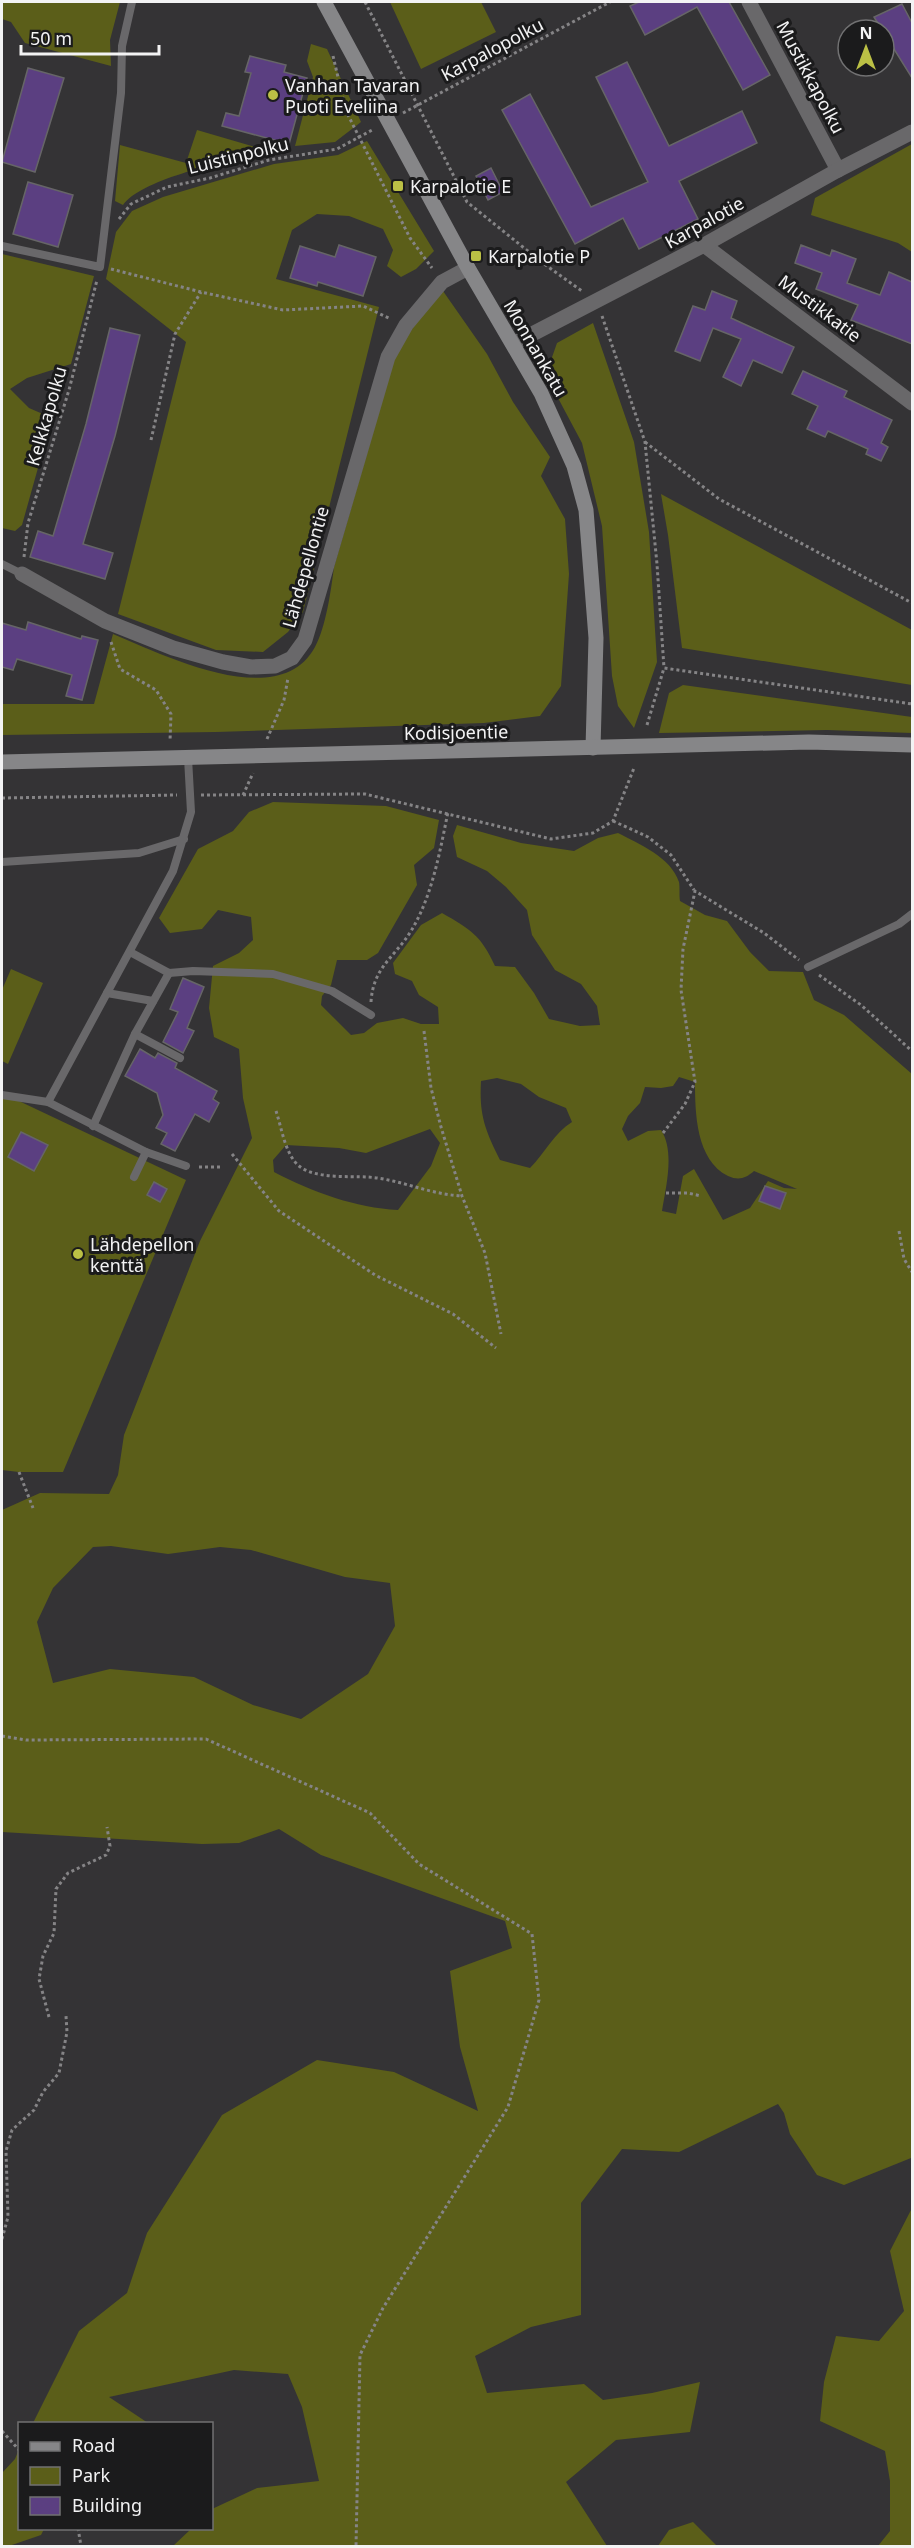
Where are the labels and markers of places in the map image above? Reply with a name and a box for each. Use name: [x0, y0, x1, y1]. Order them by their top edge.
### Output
place label: Vanhan Tavaran Puoti Eveliina: [285, 73, 420, 118]
marker: Vanhan Tavaran Puoti Eveliina: [266, 88, 280, 102]
place label: Karpalotie E: [410, 174, 511, 198]
marker: Karpalotie E: [391, 179, 405, 193]
place label: Karpalotie P: [488, 244, 590, 268]
marker: Karpalotie P: [469, 249, 483, 263]
place label: Lähdepellon kenttä: [90, 1232, 194, 1277]
marker: Lähdepellon kenttä: [71, 1247, 85, 1261]

